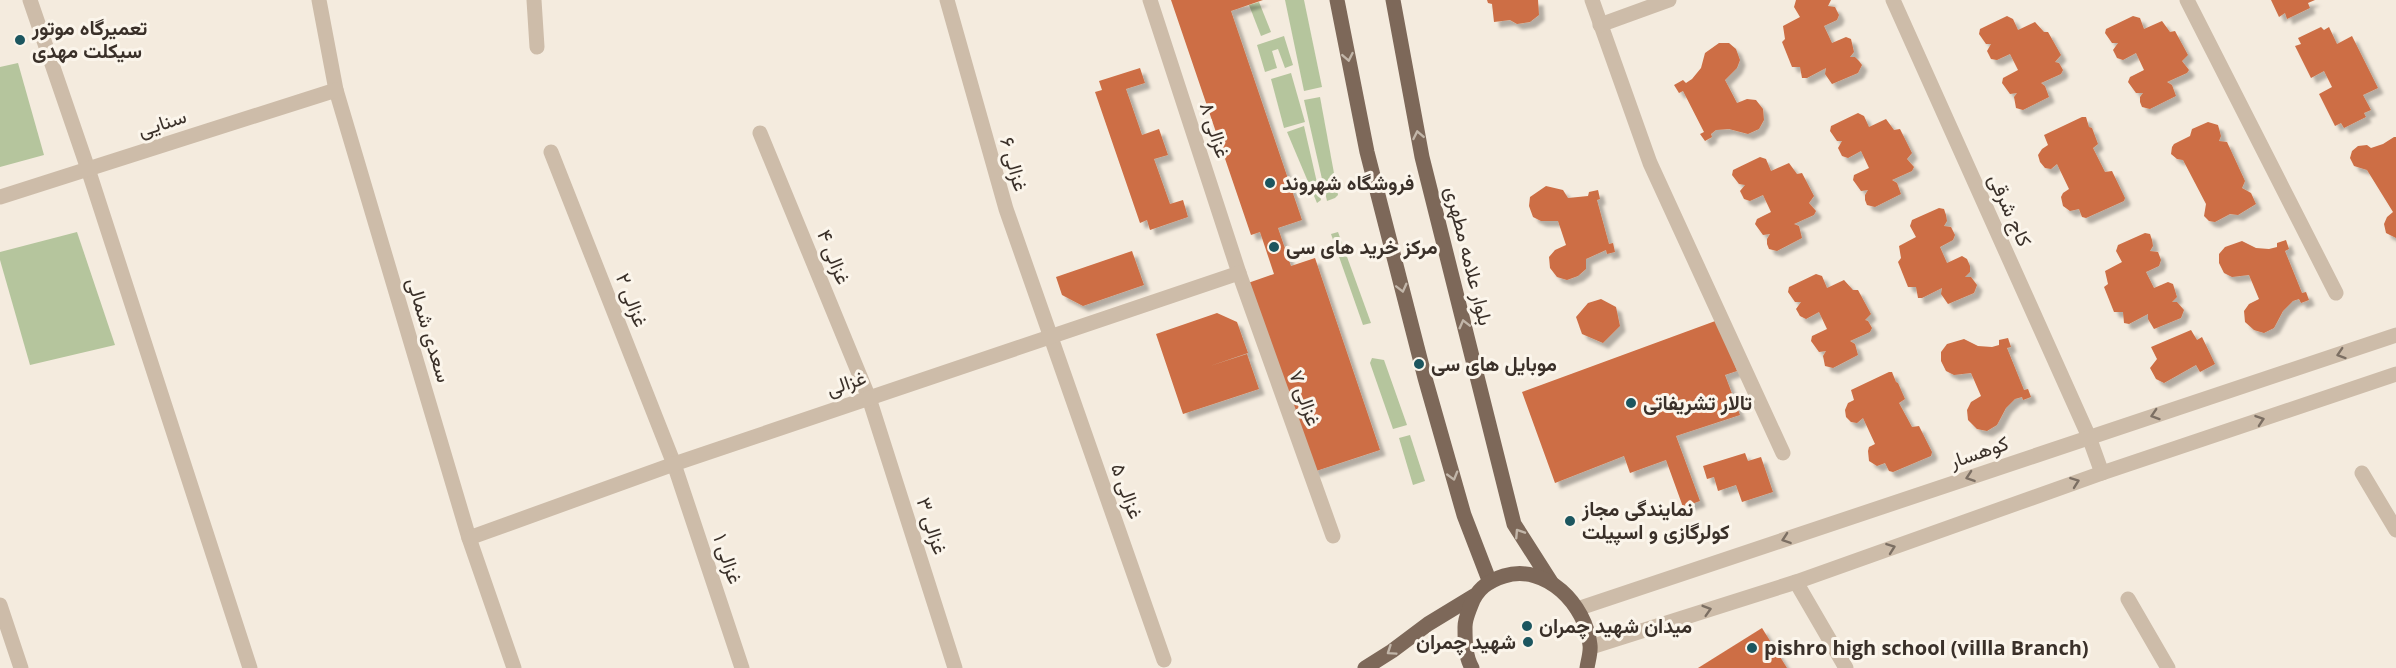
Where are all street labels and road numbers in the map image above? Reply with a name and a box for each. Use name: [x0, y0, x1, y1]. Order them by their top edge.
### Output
street label: غزالی ۸: [1194, 98, 1237, 161]
street label: سنایی: [134, 102, 190, 143]
street label: غزالی ۶: [994, 134, 1035, 194]
street label: کاج شرقی: [1982, 169, 2038, 251]
street label: بلوار علامه مطهری: [1439, 183, 1500, 328]
street label: غزالی ۴: [811, 225, 858, 288]
street label: غزالی ۲: [610, 269, 655, 331]
street label: سعدی شمالی: [401, 274, 458, 386]
street label: غزالی: [822, 363, 869, 402]
street label: غزالی ۷: [1283, 366, 1328, 429]
street label: کوهسار: [1945, 429, 2012, 474]
street label: غزالی ۵: [1105, 459, 1150, 522]
street label: غزالی ۳: [911, 494, 954, 558]
street label: غزالی ۱: [707, 530, 750, 587]

